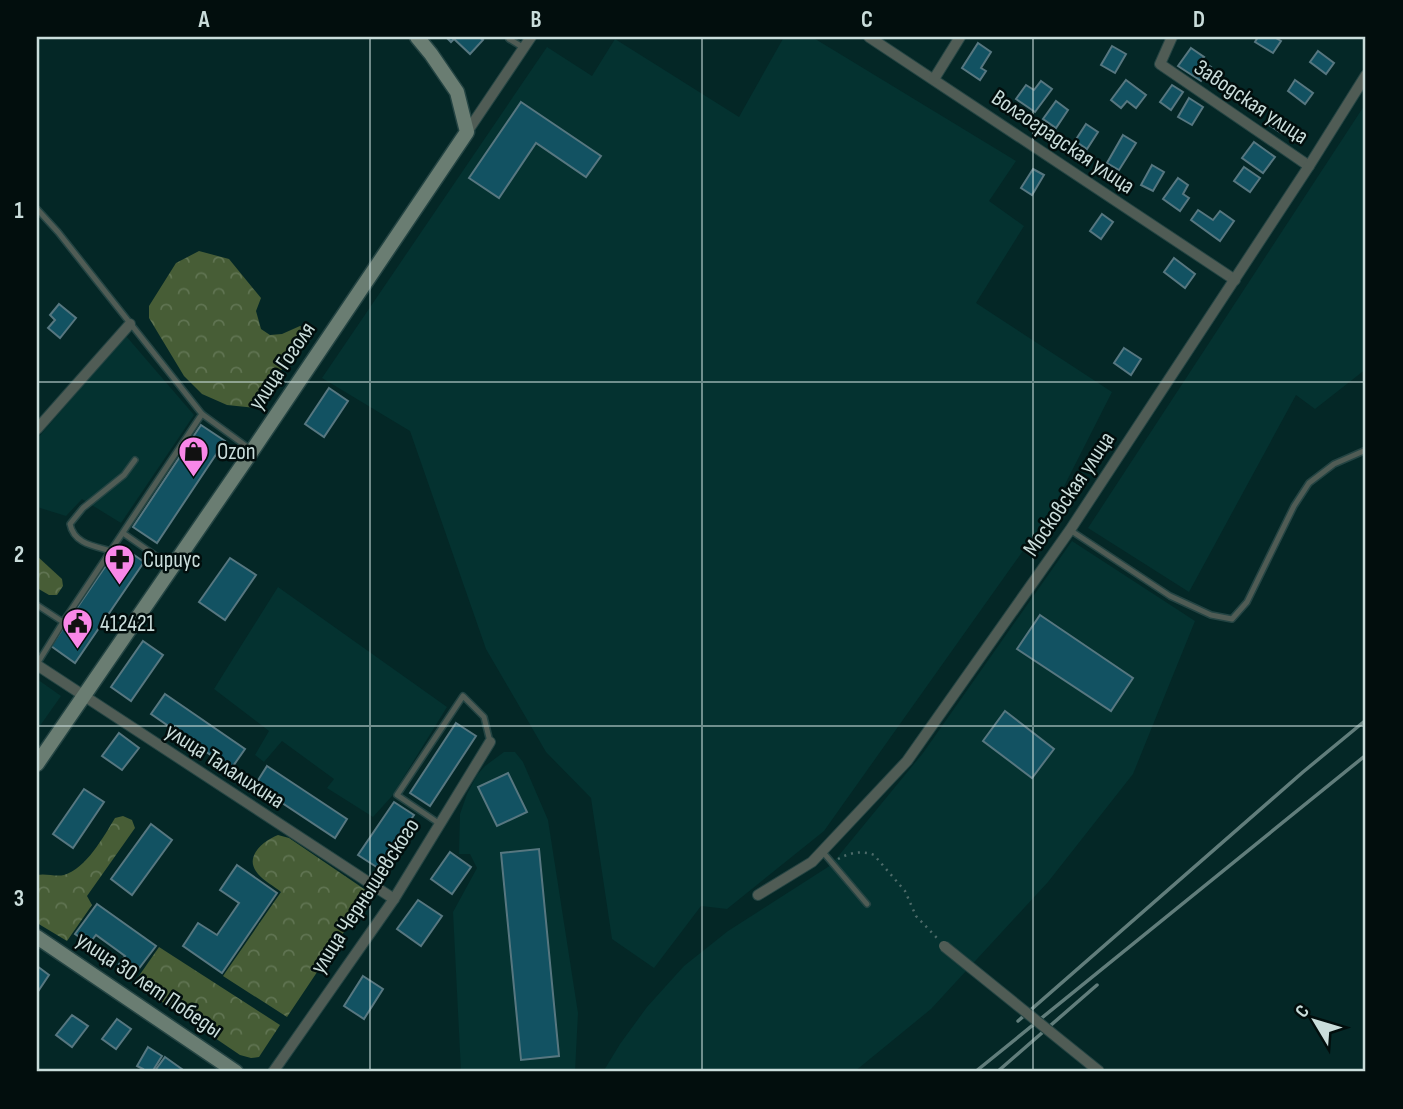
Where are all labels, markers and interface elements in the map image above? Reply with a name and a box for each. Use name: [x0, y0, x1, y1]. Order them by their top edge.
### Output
text: A: [198, 6, 211, 34]
text: B: [531, 6, 542, 34]
text: C: [861, 6, 873, 34]
text: D: [1193, 6, 1205, 34]
street label: Заводская улица: [1189, 54, 1313, 150]
street label: Волгоградская улица: [986, 84, 1140, 200]
text: 1: [14, 197, 24, 225]
street label: улица Гоголя: [242, 317, 322, 415]
street label: Московская улица: [1017, 426, 1121, 562]
shop icon: Ozon: [177, 435, 211, 479]
place label: Ozon: [217, 438, 256, 466]
text: 2: [14, 541, 24, 569]
pharmacy icon: Сириус: [103, 543, 137, 587]
place label: Сириус: [143, 546, 201, 574]
public building icon: 412421: [60, 607, 94, 651]
place label: 412421: [100, 610, 155, 638]
street label: улица Талалихина: [160, 717, 290, 815]
street label: улица Чернышевского: [304, 813, 426, 979]
text: 3: [14, 885, 24, 913]
street label: улица 30 лет Победы: [70, 926, 228, 1044]
north arrow: [1280, 986, 1350, 1056]
text: С: [1291, 1000, 1315, 1022]

